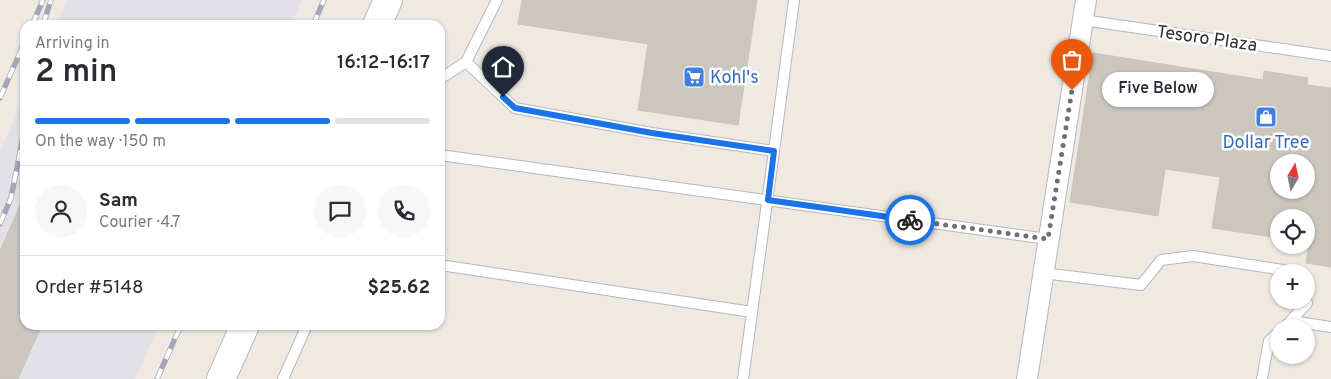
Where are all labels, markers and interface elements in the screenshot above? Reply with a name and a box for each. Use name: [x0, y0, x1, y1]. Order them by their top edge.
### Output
street label: Tesoro Plaza: [1155, 21, 1259, 58]
text: Arriving in: [35, 34, 110, 54]
pin: [1051, 39, 1093, 90]
pin: [482, 46, 524, 97]
icon: bag: [1058, 46, 1086, 74]
text: 16:12–16:17: [337, 51, 430, 75]
text: 2 min: [35, 53, 117, 93]
icon: home: [489, 53, 517, 81]
supermarket icon: Kohl's: [682, 65, 706, 89]
place label: Kohl's: [710, 67, 759, 90]
callout: Five Below: [1102, 72, 1214, 108]
text: Five Below: [1118, 79, 1198, 99]
shop icon: Dollar Tree: [1254, 105, 1278, 129]
text: On the way · 150 m: [35, 132, 166, 152]
place label: Dollar Tree: [1223, 132, 1309, 155]
north arrow: [1270, 154, 1315, 199]
map controls: [1270, 154, 1315, 364]
button: person: [35, 185, 87, 237]
button: chat: [314, 185, 366, 237]
button: phone: [378, 185, 430, 237]
text: Sam: [99, 189, 138, 213]
courier: [885, 195, 935, 245]
icon: bike: [896, 206, 924, 234]
button: locate: [1270, 209, 1315, 254]
text: Courier · 4.7: [99, 213, 180, 233]
button: +: [1270, 264, 1315, 309]
text: Order #5148: [35, 276, 144, 300]
text: $25.62: [367, 276, 430, 300]
button: −: [1270, 319, 1315, 364]

